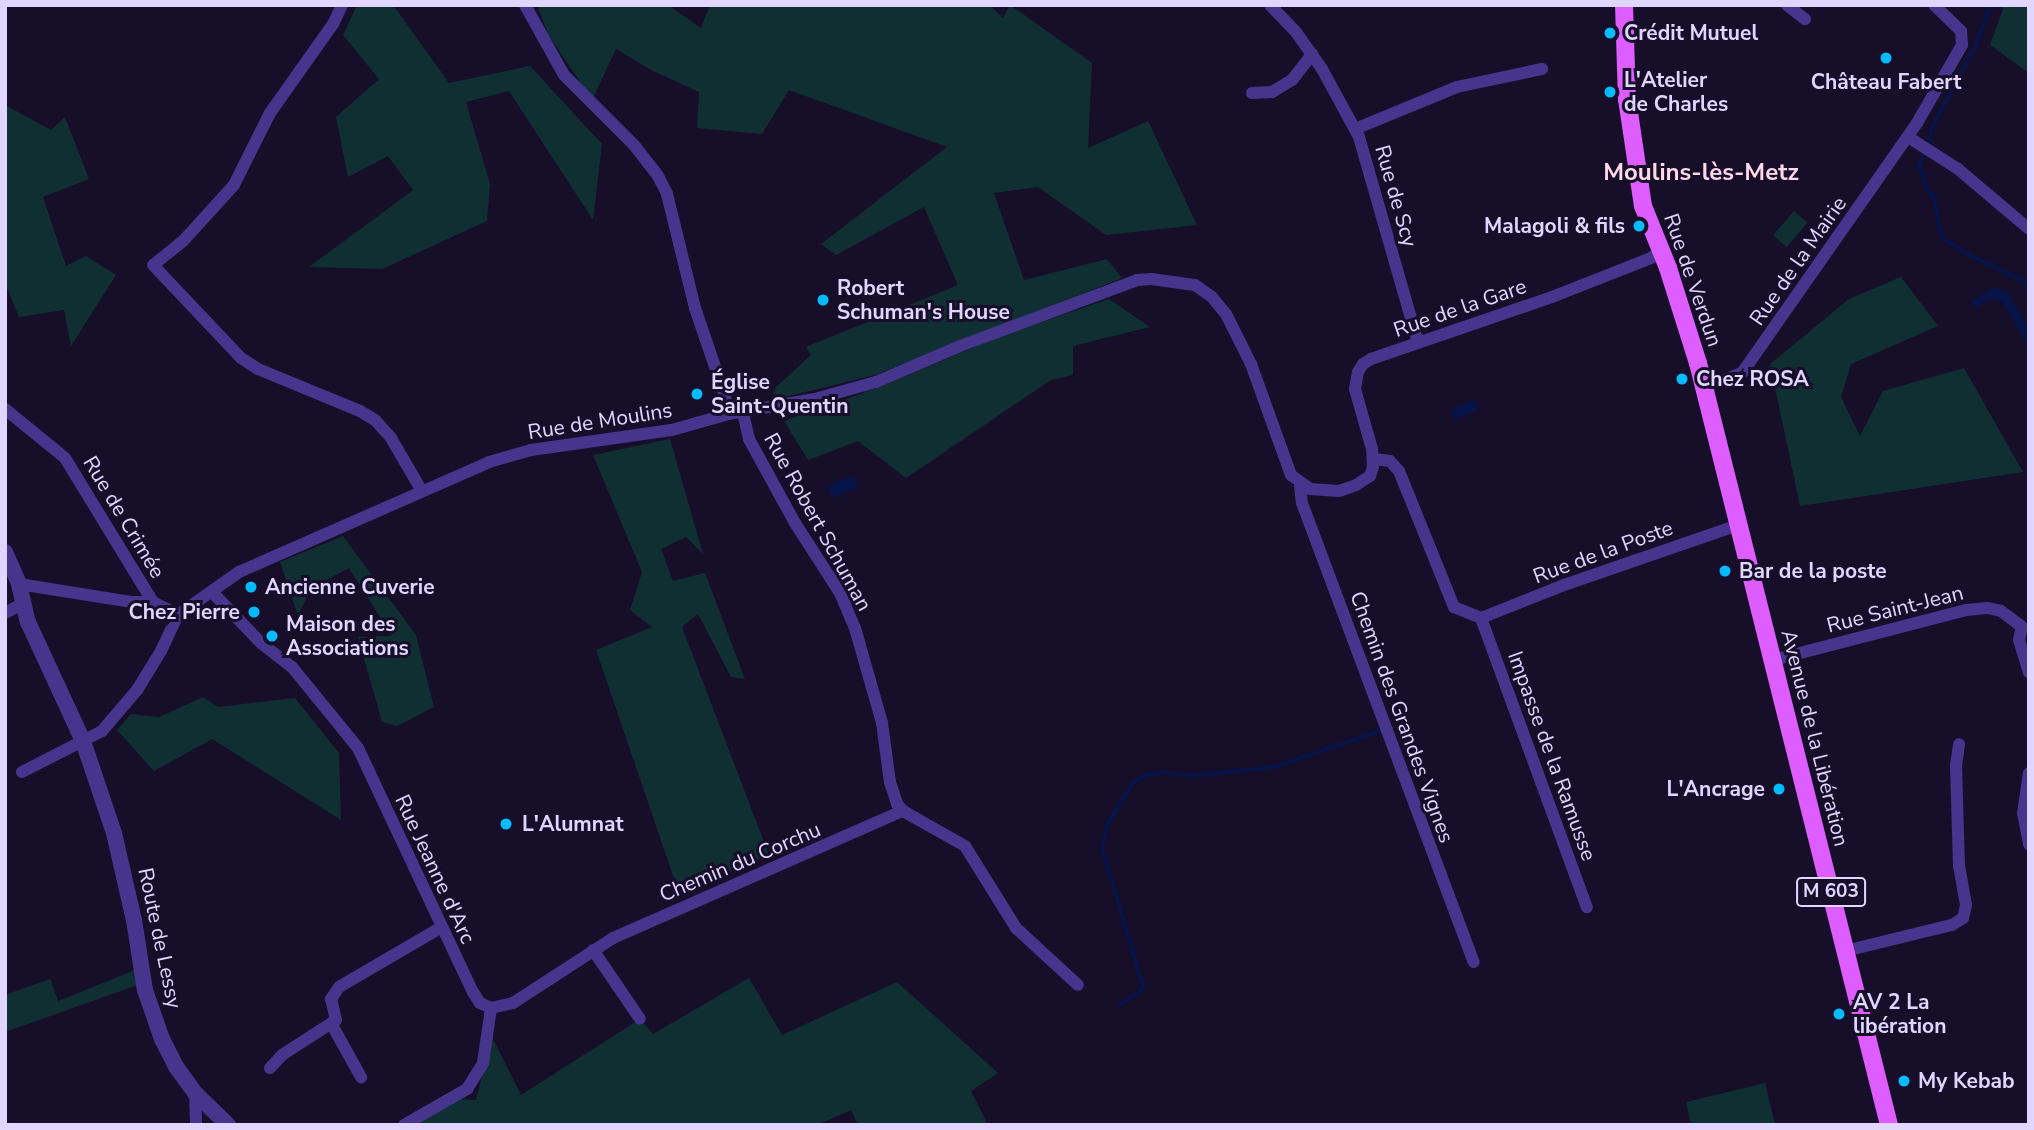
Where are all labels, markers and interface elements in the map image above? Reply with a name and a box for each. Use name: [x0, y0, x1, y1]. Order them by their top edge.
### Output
place label: Crédit Mutuel: [1624, 20, 1758, 46]
marker: Crédit Mutuel: [1602, 25, 1618, 41]
marker: Château Fabert: [1878, 50, 1894, 66]
place label: L'Atelier de Charles: [1624, 67, 1728, 117]
place label: Château Fabert: [1811, 69, 1961, 95]
marker: L'Atelier de Charles: [1602, 84, 1618, 100]
street label: Rue de Scy: [1369, 142, 1423, 250]
district label: Moulins-lès-Metz: [1603, 159, 1799, 187]
street label: Rue de la Mairie: [1744, 192, 1852, 330]
street label: Rue de Verdun: [1658, 210, 1728, 350]
place label: Malagoli & fils: [1484, 213, 1625, 239]
marker: Malagoli & fils: [1631, 218, 1647, 234]
street label: Rue de la Gare: [1390, 273, 1530, 343]
place label: Robert Schuman's House: [837, 275, 1010, 325]
marker: Robert Schuman's House: [815, 292, 831, 308]
place label: Chez ROSA: [1696, 366, 1809, 392]
place label: Église Saint-Quentin: [711, 369, 848, 419]
marker: Chez ROSA: [1674, 371, 1690, 387]
marker: Église Saint-Quentin: [689, 386, 705, 402]
street label: Rue de Moulins: [526, 397, 674, 445]
street label: Rue Robert Schuman: [759, 429, 877, 615]
street label: Rue de Crimée: [78, 451, 170, 583]
street label: Rue de la Poste: [1530, 515, 1676, 589]
place label: Bar de la poste: [1739, 558, 1887, 584]
marker: Bar de la poste: [1717, 563, 1733, 579]
place label: Ancienne Cuverie: [265, 574, 435, 600]
marker: Ancienne Cuverie: [243, 579, 259, 595]
street label: Rue Saint-Jean: [1824, 580, 1966, 638]
street label: Chemin des Grandes Vignes: [1345, 588, 1459, 846]
place label: Chez Pierre: [128, 599, 240, 625]
marker: Chez Pierre: [246, 604, 262, 620]
place label: Maison des Associations: [286, 611, 409, 661]
street label: Avenue de la Libération: [1776, 627, 1854, 849]
marker: Maison des Associations: [264, 628, 280, 644]
street label: Impasse de la Ramusse: [1502, 648, 1602, 864]
place label: L'Ancrage: [1667, 776, 1765, 802]
marker: L'Ancrage: [1771, 781, 1787, 797]
street label: Rue Jeanne d'Arc: [390, 791, 480, 947]
place label: L'Alumnat: [522, 811, 624, 837]
marker: L'Alumnat: [496, 814, 516, 834]
street label: Chemin du Corchu: [656, 817, 824, 907]
street label: Route de Lessy: [133, 865, 187, 1011]
road number: M 603: [1796, 876, 1866, 908]
place label: AV 2 La libération: [1853, 989, 1946, 1039]
marker: AV 2 La libération: [1831, 1006, 1847, 1022]
place label: My Kebab: [1918, 1068, 2015, 1094]
marker: My Kebab: [1896, 1073, 1912, 1089]

